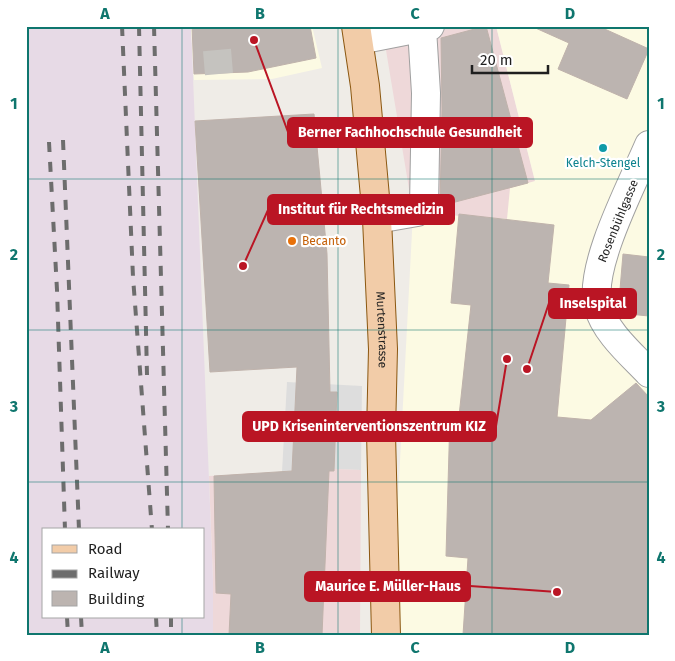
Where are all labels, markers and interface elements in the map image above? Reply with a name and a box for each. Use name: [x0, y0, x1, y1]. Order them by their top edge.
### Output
text: A: [99, 4, 110, 23]
text: B: [255, 4, 265, 23]
text: C: [410, 4, 420, 23]
text: D: [565, 4, 575, 23]
scale bar: [472, 42, 549, 74]
text: 20 m: [480, 51, 513, 69]
text: 1: [10, 94, 18, 113]
text: 1: [657, 94, 665, 113]
callout: Berner Fachhochschule Gesundheit: [288, 118, 532, 147]
text: Berner Fachhochschule Gesundheit: [298, 124, 523, 141]
marker: Kelch-Stengel: [597, 142, 609, 154]
place label: Kelch-Stengel: [566, 156, 641, 170]
street label: Rosenbühlgasse: [595, 178, 641, 264]
callout: Institut für Rechtsmedizin: [268, 195, 454, 224]
text: Institut für Rechtsmedizin: [278, 201, 444, 218]
place label: Becanto: [302, 234, 346, 248]
marker: Becanto: [286, 235, 298, 247]
text: 2: [10, 245, 18, 264]
text: 2: [657, 245, 665, 264]
callout: Inselspital: [549, 289, 636, 318]
street label: Murtenstrasse: [373, 291, 390, 368]
text: Inselspital: [560, 295, 627, 312]
text: 3: [9, 397, 18, 416]
text: 3: [656, 397, 665, 416]
callout: UPD Kriseninterventionszentrum KIZ: [243, 412, 496, 441]
text: UPD Kriseninterventionszentrum KIZ: [252, 418, 486, 435]
legend: [42, 528, 205, 618]
text: Road: [88, 540, 123, 558]
text: 4: [9, 548, 19, 567]
text: 4: [656, 548, 666, 567]
text: Railway: [88, 564, 140, 582]
callout: Maurice E. Müller-Haus: [305, 572, 470, 601]
text: Maurice E. Müller-Haus: [315, 578, 461, 595]
text: Building: [88, 590, 144, 608]
text: A: [99, 638, 110, 657]
text: B: [255, 638, 265, 657]
text: C: [410, 638, 420, 657]
text: D: [565, 638, 575, 657]

